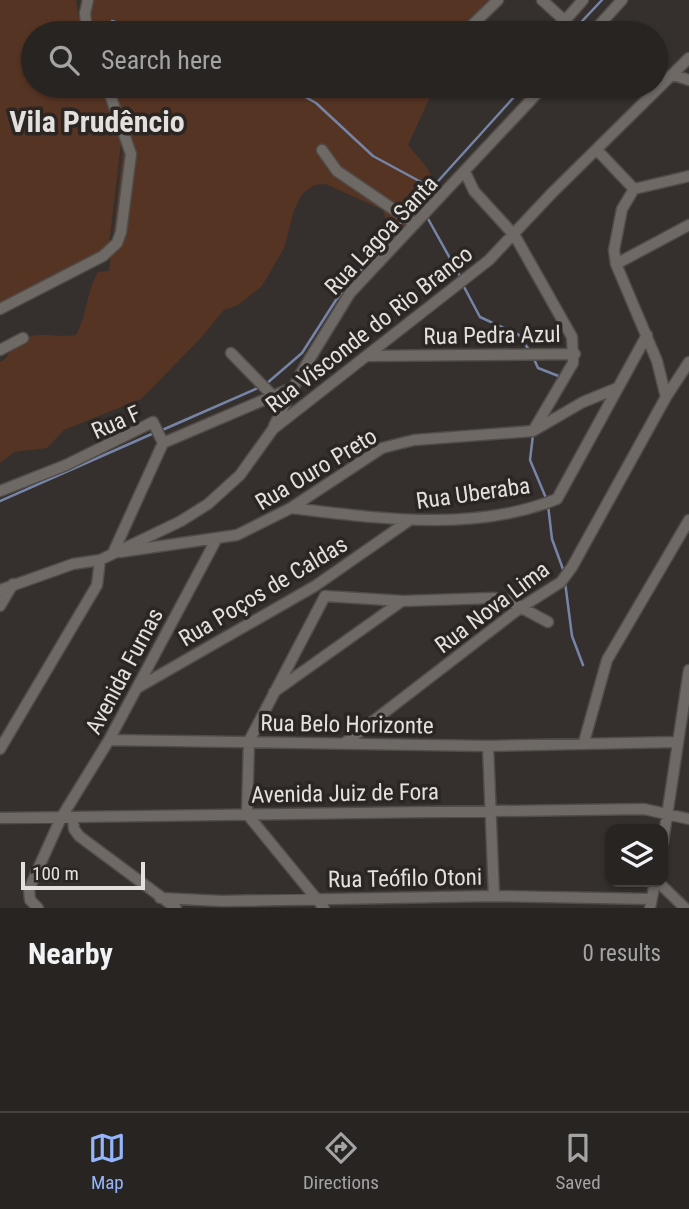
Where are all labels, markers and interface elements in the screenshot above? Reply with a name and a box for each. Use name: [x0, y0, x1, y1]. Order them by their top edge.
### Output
search box: [21, 21, 668, 98]
icon: search: [45, 41, 83, 79]
text: Search here: [101, 45, 222, 75]
district label: Vila Prudêncio: [9, 104, 185, 139]
street label: Rua Lagoa Santa: [319, 170, 443, 300]
street label: Rua Visconde do Rio Branco: [261, 240, 478, 419]
street label: Rua Pedra Azul: [423, 321, 561, 350]
street label: Rua F: [88, 400, 145, 445]
street label: Rua Ouro Preto: [251, 423, 382, 516]
street label: Rua Uberaba: [414, 472, 532, 515]
street label: Rua Poços de Caldas: [174, 531, 352, 652]
street label: Rua Nova Lima: [430, 556, 555, 659]
street label: Avenida Furnas: [80, 604, 169, 739]
street label: Rua Belo Horizonte: [260, 709, 434, 740]
street label: Avenida Juiz de Fora: [251, 778, 439, 809]
map controls: [605, 824, 668, 887]
button: layers: [605, 824, 668, 887]
scale bar: [21, 859, 145, 891]
text: 100 m: [32, 862, 79, 885]
street label: Rua Teófilo Otoni: [328, 864, 482, 893]
text: Nearby: [28, 936, 113, 971]
text: 0 results: [583, 940, 661, 967]
tab: Map: [88, 1129, 126, 1194]
tab: Directions: [303, 1129, 379, 1194]
tab: Saved: [555, 1129, 601, 1194]

